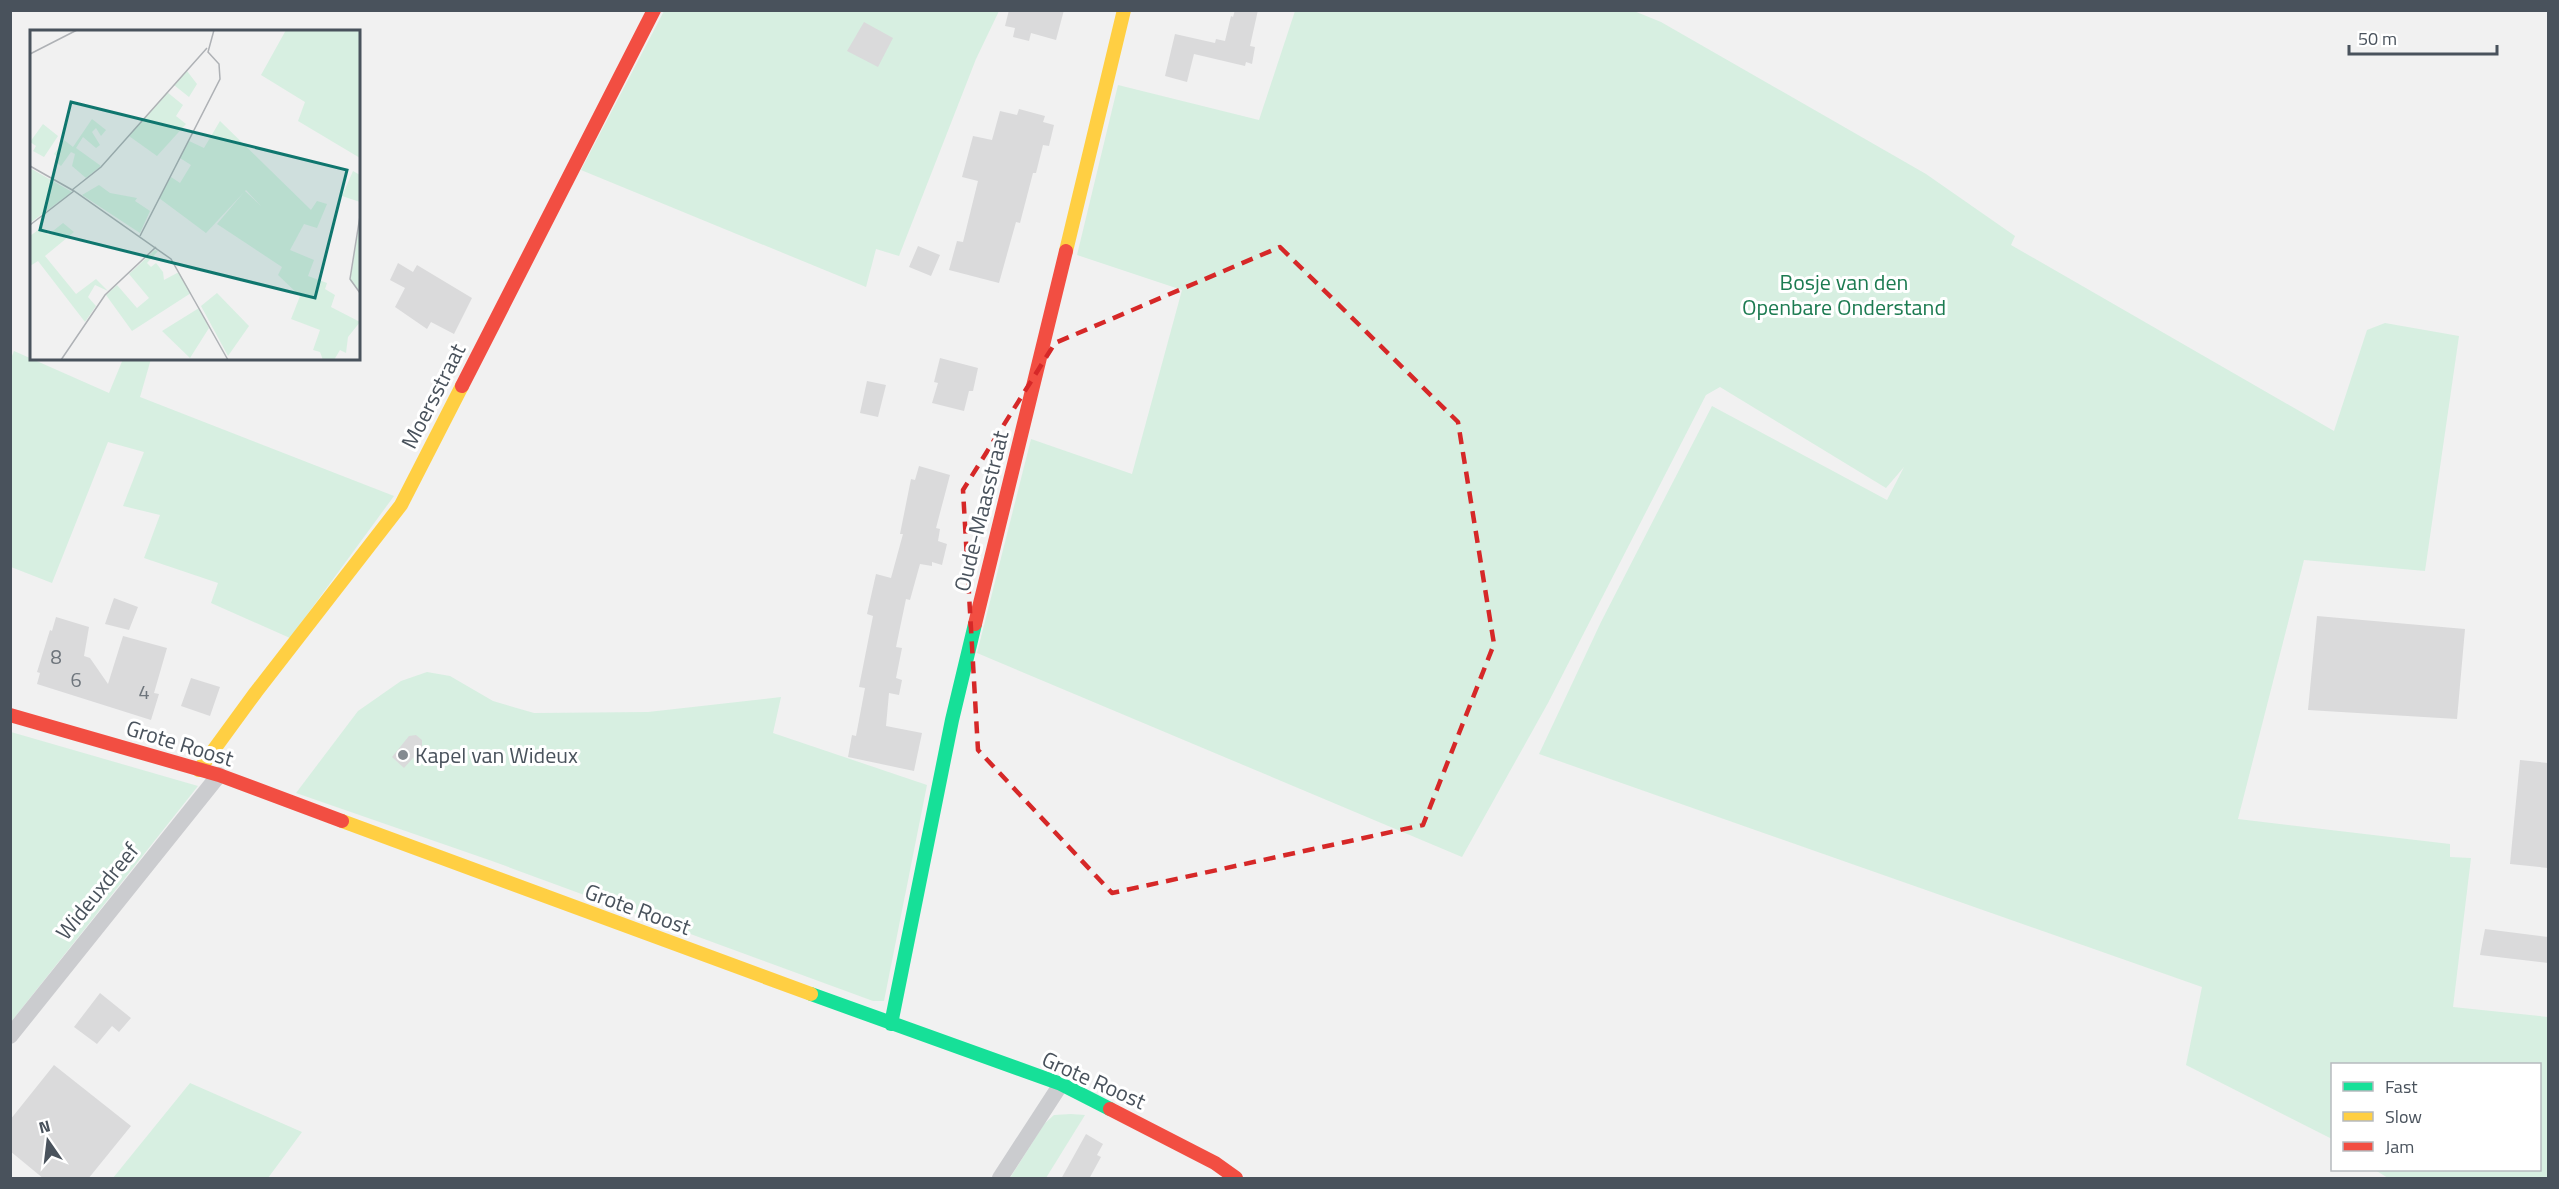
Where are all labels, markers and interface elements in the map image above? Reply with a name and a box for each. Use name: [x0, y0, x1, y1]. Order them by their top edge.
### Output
scale bar: [2349, 18, 2498, 56]
text: 50 m: [2358, 25, 2397, 52]
inset map: [30, 30, 360, 360]
park label: Bosje van den Openbare Onderstand: [1742, 265, 1946, 324]
street label: Moersstraat: [392, 337, 474, 455]
street label: Oude-Maasstraat: [945, 427, 1017, 595]
house number: 8: [50, 641, 62, 672]
house number: 6: [70, 664, 82, 695]
house number: 4: [138, 676, 150, 707]
street label: Grote Roost: [122, 711, 238, 776]
place label: Kapel van Wideux: [415, 738, 578, 772]
marker: Kapel van Wideux: [396, 748, 410, 762]
street label: Wideuxdreef: [47, 834, 147, 947]
street label: Grote Roost: [580, 874, 696, 944]
street label: Grote Roost: [1037, 1042, 1152, 1118]
legend: [2331, 1063, 2541, 1171]
text: Fast: [2385, 1073, 2418, 1100]
text: Slow: [2385, 1103, 2422, 1130]
north arrow: [18, 1111, 78, 1171]
text: N: [36, 1113, 53, 1139]
text: Jam: [2385, 1133, 2414, 1160]

